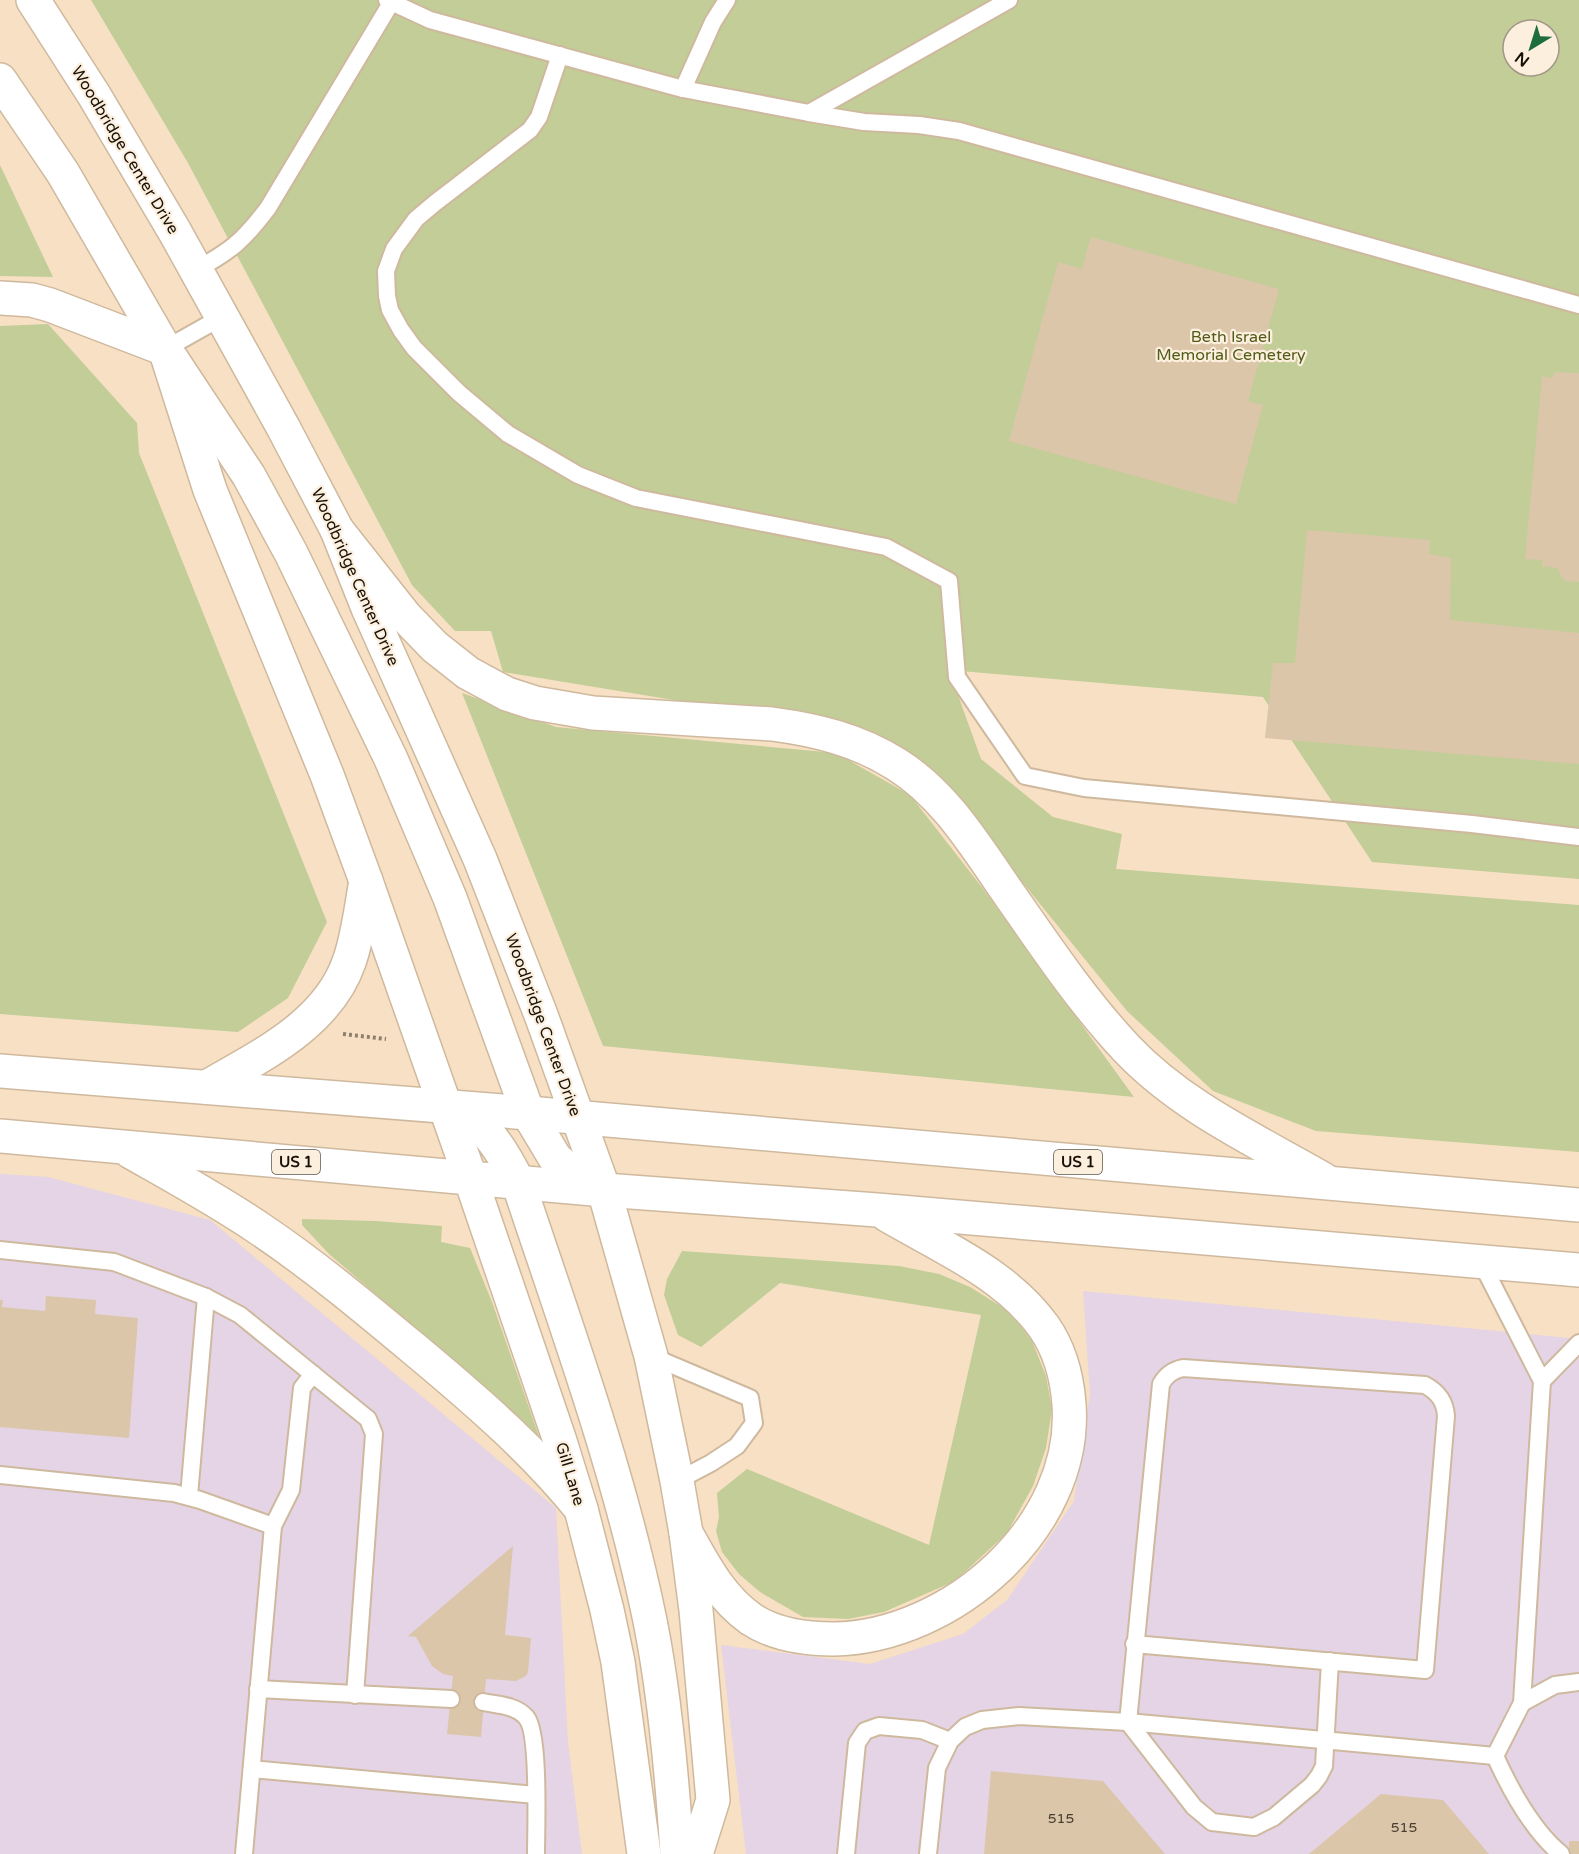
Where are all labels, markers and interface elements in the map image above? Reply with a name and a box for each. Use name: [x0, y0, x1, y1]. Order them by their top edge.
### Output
north arrow: [1501, 18, 1561, 78]
text: N: [1511, 47, 1534, 71]
street label: Woodbridge Center Drive: [67, 62, 183, 238]
park label: Beth Israel Memorial Cemetery: [1156, 327, 1306, 365]
street label: Woodbridge Center Drive: [307, 485, 403, 669]
street label: Woodbridge Center Drive: [501, 931, 585, 1119]
road number: US 1: [272, 1150, 320, 1174]
road number: US 1: [1054, 1150, 1102, 1174]
street label: Gill Lane: [551, 1440, 589, 1508]
house number: 515: [1048, 1810, 1074, 1827]
house number: 515: [1391, 1819, 1417, 1836]

